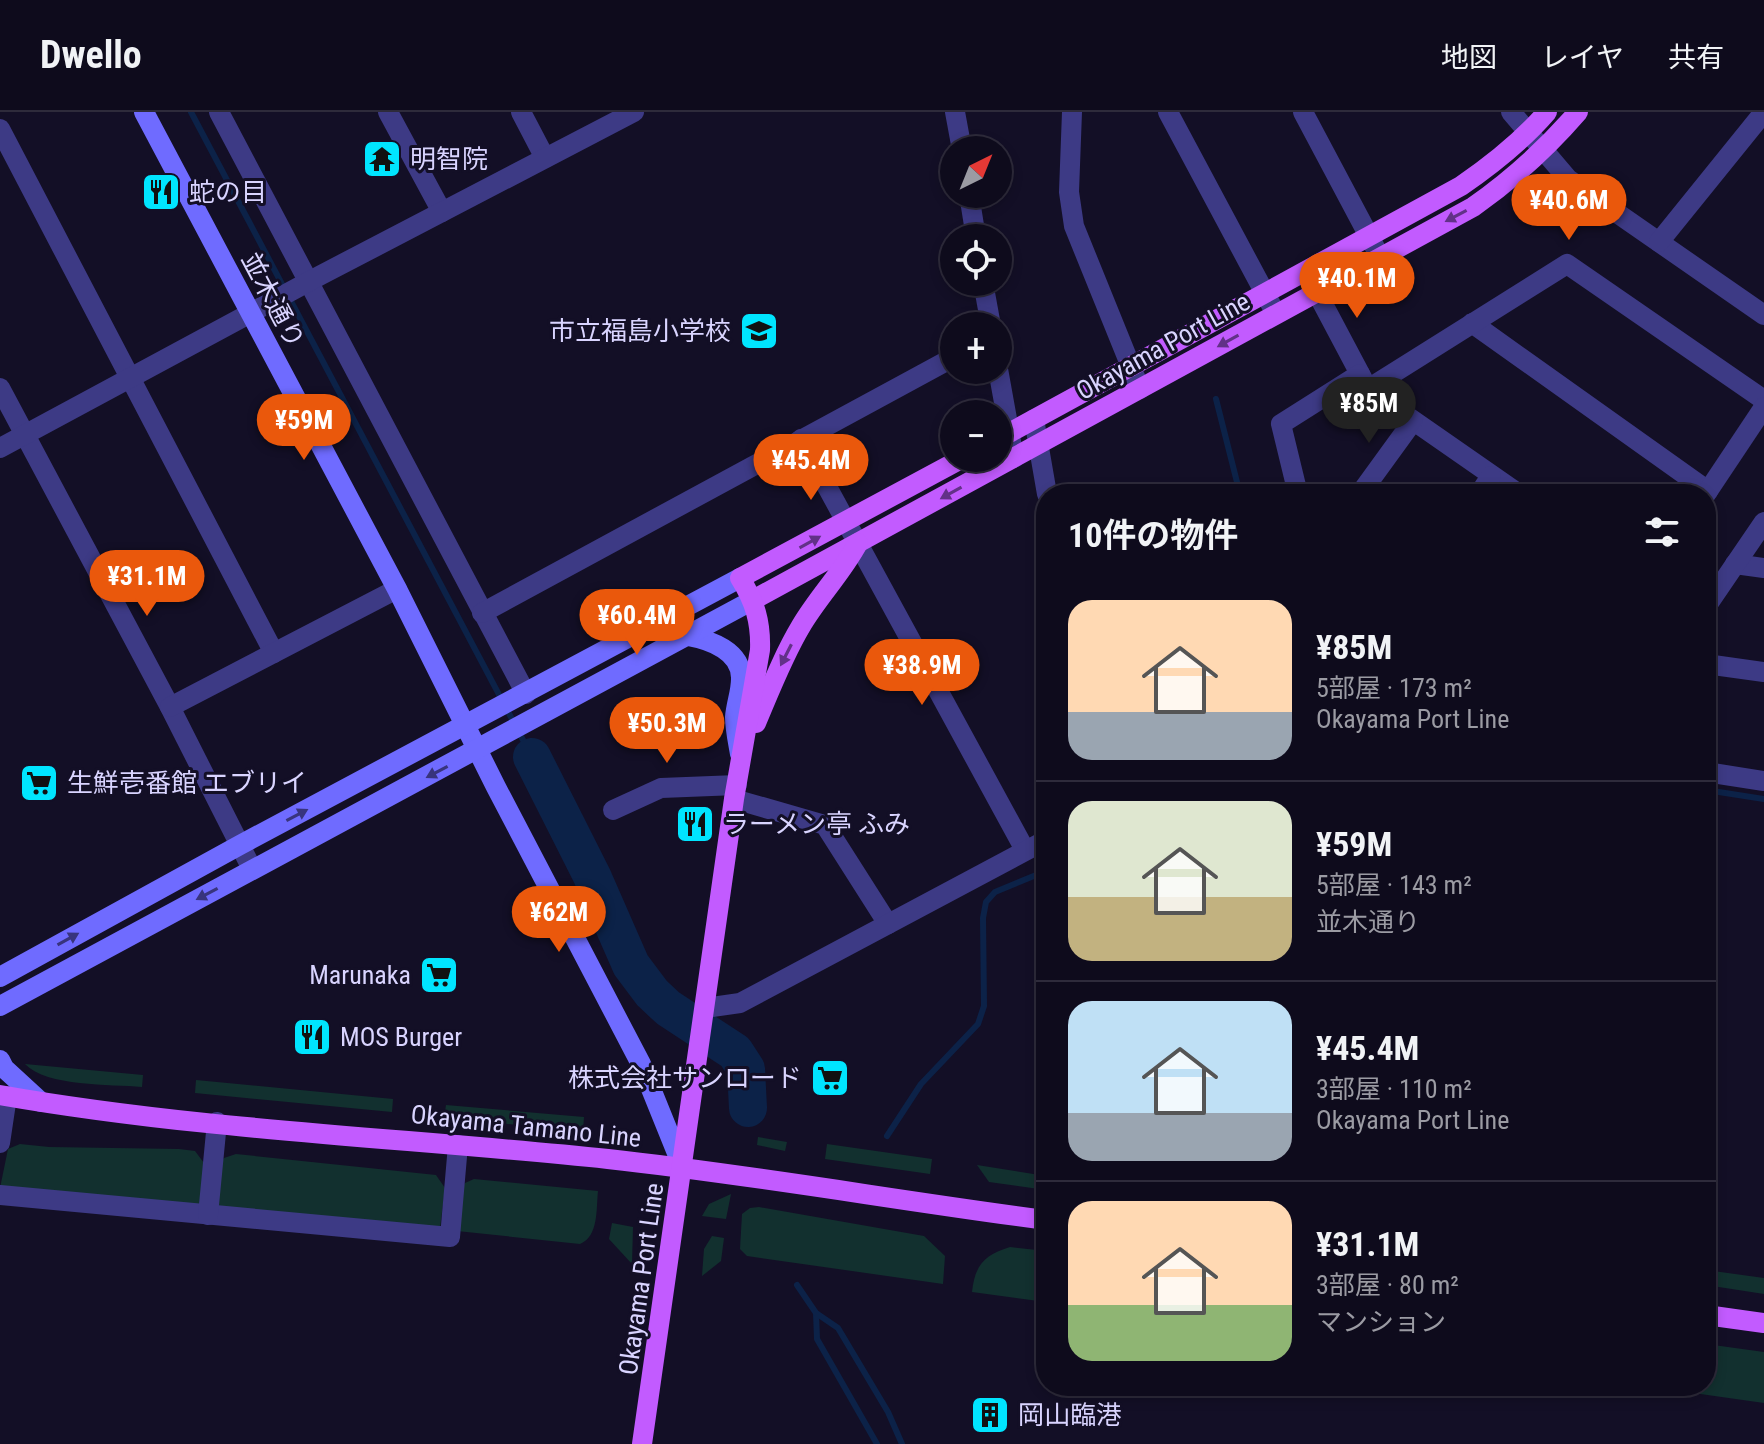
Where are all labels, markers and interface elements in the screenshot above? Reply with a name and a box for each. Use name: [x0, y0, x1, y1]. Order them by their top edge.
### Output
text: Dwello: [40, 33, 142, 77]
text: 地図: [1441, 41, 1497, 74]
text: レイヤ: [1541, 41, 1624, 74]
text: 共有: [1668, 41, 1724, 74]
north arrow: [940, 136, 1012, 208]
map controls: [940, 136, 1012, 472]
temple icon: 明智院: [361, 138, 403, 180]
place label: 明智院: [410, 144, 488, 174]
restaurant icon: 蛇の目: [140, 171, 182, 213]
pin: ¥40.6M: [1504, 174, 1634, 242]
place label: 蛇の目: [189, 177, 267, 207]
text: ¥40.6M: [1529, 185, 1609, 215]
one-way arrow: [1444, 210, 1467, 223]
button: locate: [940, 224, 1012, 296]
street label: 並木通り: [235, 247, 311, 353]
pin: ¥40.1M: [1292, 252, 1422, 320]
text: ¥40.1M: [1317, 263, 1397, 293]
street label: Okayama Port Line: [1071, 286, 1255, 406]
school or university icon: 市立福島小学校: [738, 310, 780, 352]
button: +: [940, 312, 1012, 384]
place label: 市立福島小学校: [549, 316, 731, 346]
one-way arrow: [1216, 334, 1239, 347]
pin: ¥85M: [1322, 377, 1416, 445]
text: ¥85M: [1340, 388, 1398, 418]
pin: ¥59M: [257, 394, 351, 462]
button: −: [940, 400, 1012, 472]
text: ¥59M: [275, 405, 333, 435]
pin: ¥45.4M: [746, 434, 876, 502]
text: ¥45.4M: [771, 445, 851, 475]
one-way arrow: [939, 486, 962, 499]
icon: filters: [1640, 510, 1684, 554]
text: 10件の物件: [1068, 515, 1238, 555]
one-way arrow: [798, 535, 821, 549]
pin: ¥31.1M: [82, 550, 212, 618]
text: ¥31.1M: [107, 561, 187, 591]
pin: ¥60.4M: [572, 589, 702, 657]
text: ¥60.4M: [597, 600, 677, 630]
text: ¥85M: [1316, 627, 1392, 667]
icon: home: [1132, 632, 1228, 728]
pin: ¥38.9M: [857, 639, 987, 707]
one-way arrow: [779, 644, 793, 667]
text: ¥38.9M: [882, 650, 962, 680]
text: 5部屋 · 173 m²: [1316, 673, 1472, 703]
pin: ¥50.3M: [602, 697, 732, 765]
text: Okayama Port Line: [1316, 704, 1509, 734]
text: ¥50.3M: [627, 708, 707, 738]
supermarket icon: 生鮮壱番館 エブリイ: [18, 762, 60, 804]
one-way arrow: [425, 765, 448, 778]
place label: 生鮮壱番館 エブリイ: [67, 768, 307, 798]
restaurant icon: ラーメン亭 ふみ: [674, 803, 716, 845]
one-way arrow: [285, 808, 308, 821]
place label: ラーメン亭 ふみ: [723, 809, 910, 839]
text: ¥59M: [1316, 824, 1392, 864]
icon: home: [1132, 833, 1228, 929]
text: 5部屋 · 143 m²: [1316, 870, 1472, 900]
pin: ¥62M: [512, 886, 606, 954]
one-way arrow: [196, 887, 219, 900]
text: ¥62M: [530, 897, 588, 927]
text: 並木通り: [1316, 907, 1420, 937]
one-way arrow: [57, 932, 80, 946]
supermarket icon: Marunaka: [418, 954, 460, 996]
place label: Marunaka: [309, 960, 411, 990]
restaurant icon: MOS Burger: [291, 1016, 333, 1058]
place label: MOS Burger: [340, 1022, 462, 1052]
text: ¥45.4M: [1316, 1028, 1419, 1068]
icon: home: [1132, 1033, 1228, 1129]
supermarket icon: 株式会社サンロード: [809, 1057, 851, 1099]
place label: 株式会社サンロード: [568, 1063, 802, 1093]
text: 3部屋 · 110 m²: [1316, 1074, 1472, 1104]
street label: Okayama Tamano Line: [409, 1099, 643, 1153]
text: Okayama Port Line: [1316, 1105, 1509, 1135]
street label: Okayama Port Line: [613, 1181, 669, 1377]
text: ¥31.1M: [1316, 1224, 1419, 1264]
icon: home: [1132, 1233, 1228, 1329]
text: 3部屋 · 80 m²: [1316, 1270, 1459, 1300]
text: マンション: [1316, 1307, 1446, 1337]
building icon: 岡山臨港: [969, 1394, 1011, 1436]
place label: 岡山臨港: [1018, 1400, 1122, 1430]

